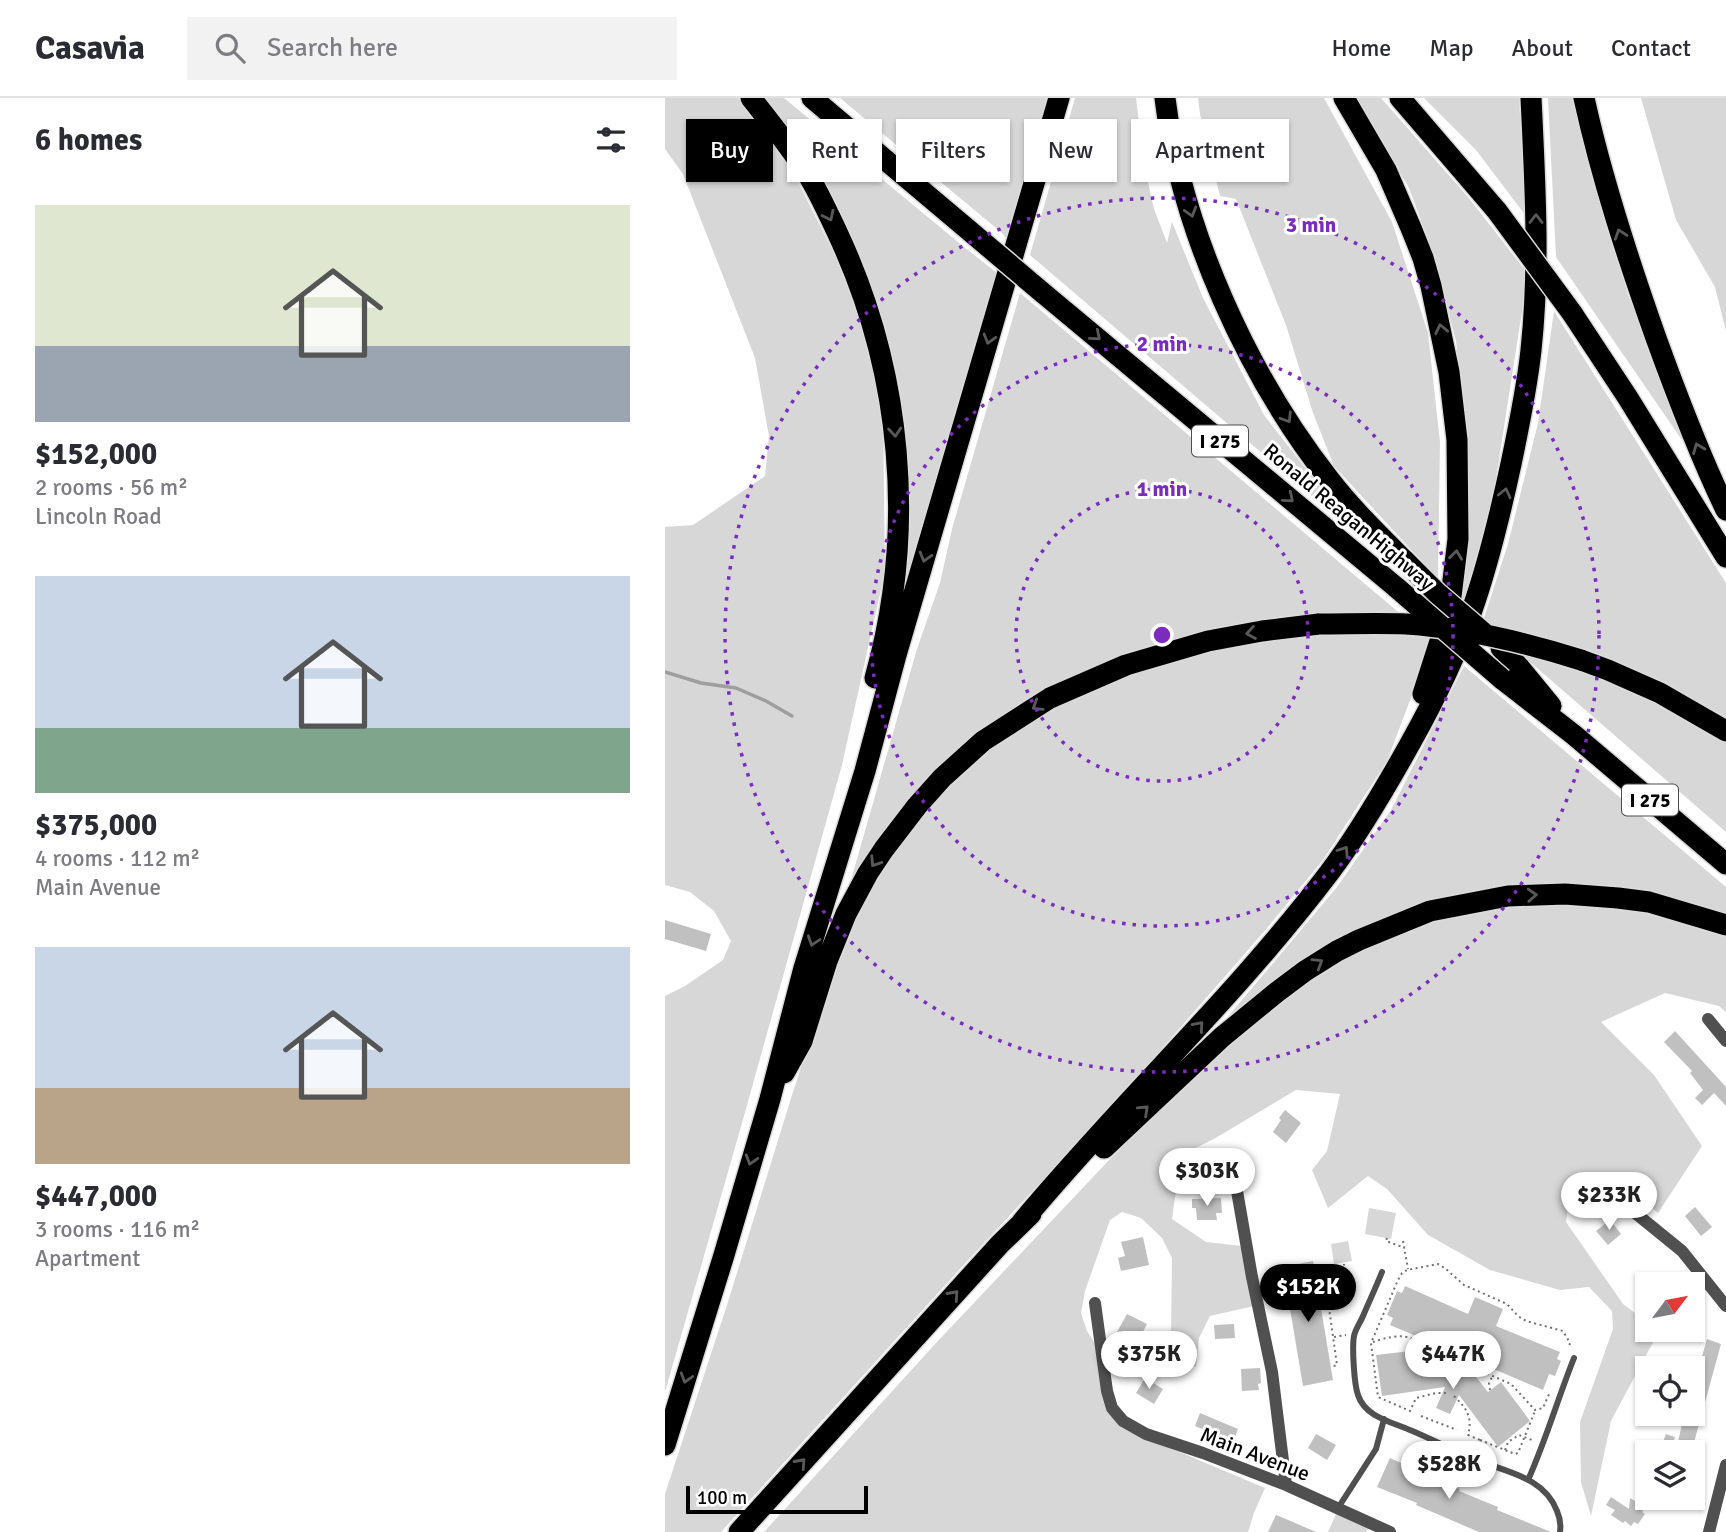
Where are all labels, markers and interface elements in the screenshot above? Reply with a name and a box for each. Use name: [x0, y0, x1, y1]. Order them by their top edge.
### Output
search box: [187, 17, 677, 80]
text: Casavia: [35, 28, 145, 69]
icon: search: [211, 29, 249, 67]
text: Search here: [267, 32, 398, 64]
text: Home: [1331, 33, 1391, 63]
text: Map: [1429, 33, 1474, 63]
text: About: [1512, 33, 1573, 63]
text: Contact: [1611, 33, 1691, 63]
chip: Buy: [686, 119, 773, 182]
chip: Rent: [787, 119, 882, 182]
chip: Filters: [896, 119, 1010, 182]
chip: New: [1024, 119, 1117, 182]
chip: Apartment: [1131, 119, 1289, 182]
icon: filters: [592, 121, 630, 159]
text: 6 homes: [35, 122, 142, 159]
one-way arrow: [1182, 206, 1197, 218]
one-way arrow: [821, 209, 835, 221]
text: 3 min: [1286, 212, 1336, 238]
one-way arrow: [1528, 213, 1544, 224]
one-way arrow: [1614, 229, 1628, 241]
icon: home: [270, 250, 396, 376]
one-way arrow: [1435, 323, 1449, 335]
one-way arrow: [1088, 328, 1100, 341]
text: 2 min: [1137, 331, 1187, 357]
one-way arrow: [983, 332, 998, 344]
one-way arrow: [1278, 410, 1291, 423]
road number: I 275: [1192, 426, 1248, 456]
one-way arrow: [887, 427, 902, 438]
text: $152,000: [35, 436, 157, 473]
street label: Ronald Reagan Highway: [1258, 438, 1440, 596]
one-way arrow: [1693, 443, 1707, 455]
text: 2 rooms · 56 m²: [35, 473, 188, 502]
text: 1 min: [1137, 476, 1187, 502]
one-way arrow: [1496, 487, 1511, 499]
one-way arrow: [1281, 490, 1294, 502]
text: Lincoln Road: [35, 502, 162, 531]
one-way arrow: [1448, 549, 1463, 561]
one-way arrow: [919, 551, 934, 563]
icon: home: [270, 621, 396, 747]
centre of rings: [1150, 623, 1174, 647]
one-way arrow: [1245, 625, 1257, 640]
one-way arrow: [1032, 698, 1045, 711]
road number: I 275: [1622, 785, 1678, 816]
text: $375,000: [35, 807, 157, 844]
text: 4 rooms · 112 m²: [35, 844, 200, 873]
one-way arrow: [1336, 846, 1348, 859]
one-way arrow: [870, 855, 883, 868]
text: Main Avenue: [35, 873, 161, 902]
one-way arrow: [1527, 887, 1538, 902]
one-way arrow: [806, 935, 821, 947]
one-way arrow: [1310, 959, 1323, 972]
icon: home: [270, 992, 396, 1118]
one-way arrow: [1191, 1021, 1203, 1034]
one-way arrow: [1136, 1106, 1149, 1118]
pin: $303K: [1158, 1148, 1256, 1208]
one-way arrow: [745, 1154, 760, 1166]
text: $303K: [1175, 1156, 1239, 1185]
pin: $233K: [1560, 1172, 1658, 1232]
text: $447,000: [35, 1178, 157, 1215]
text: $233K: [1577, 1180, 1641, 1209]
text: 3 rooms · 116 m²: [35, 1215, 200, 1244]
text: Apartment: [35, 1244, 140, 1273]
pin: $152K: [1259, 1264, 1357, 1324]
text: $152K: [1276, 1272, 1340, 1301]
north arrow: [1635, 1272, 1705, 1342]
map controls: [1635, 1272, 1705, 1510]
one-way arrow: [946, 1290, 958, 1303]
pin: $375K: [1100, 1332, 1198, 1391]
pin: $447K: [1404, 1332, 1502, 1391]
text: $375K: [1117, 1339, 1181, 1368]
text: $447K: [1421, 1339, 1485, 1368]
button: locate: [1635, 1356, 1705, 1426]
one-way arrow: [679, 1372, 694, 1384]
street label: Main Avenue: [1197, 1421, 1313, 1487]
button: layers: [1635, 1440, 1705, 1510]
pin: $528K: [1400, 1442, 1498, 1501]
text: $528K: [1417, 1449, 1481, 1478]
one-way arrow: [793, 1458, 805, 1471]
scale bar: [686, 1483, 868, 1515]
text: 100 m: [697, 1486, 747, 1510]

